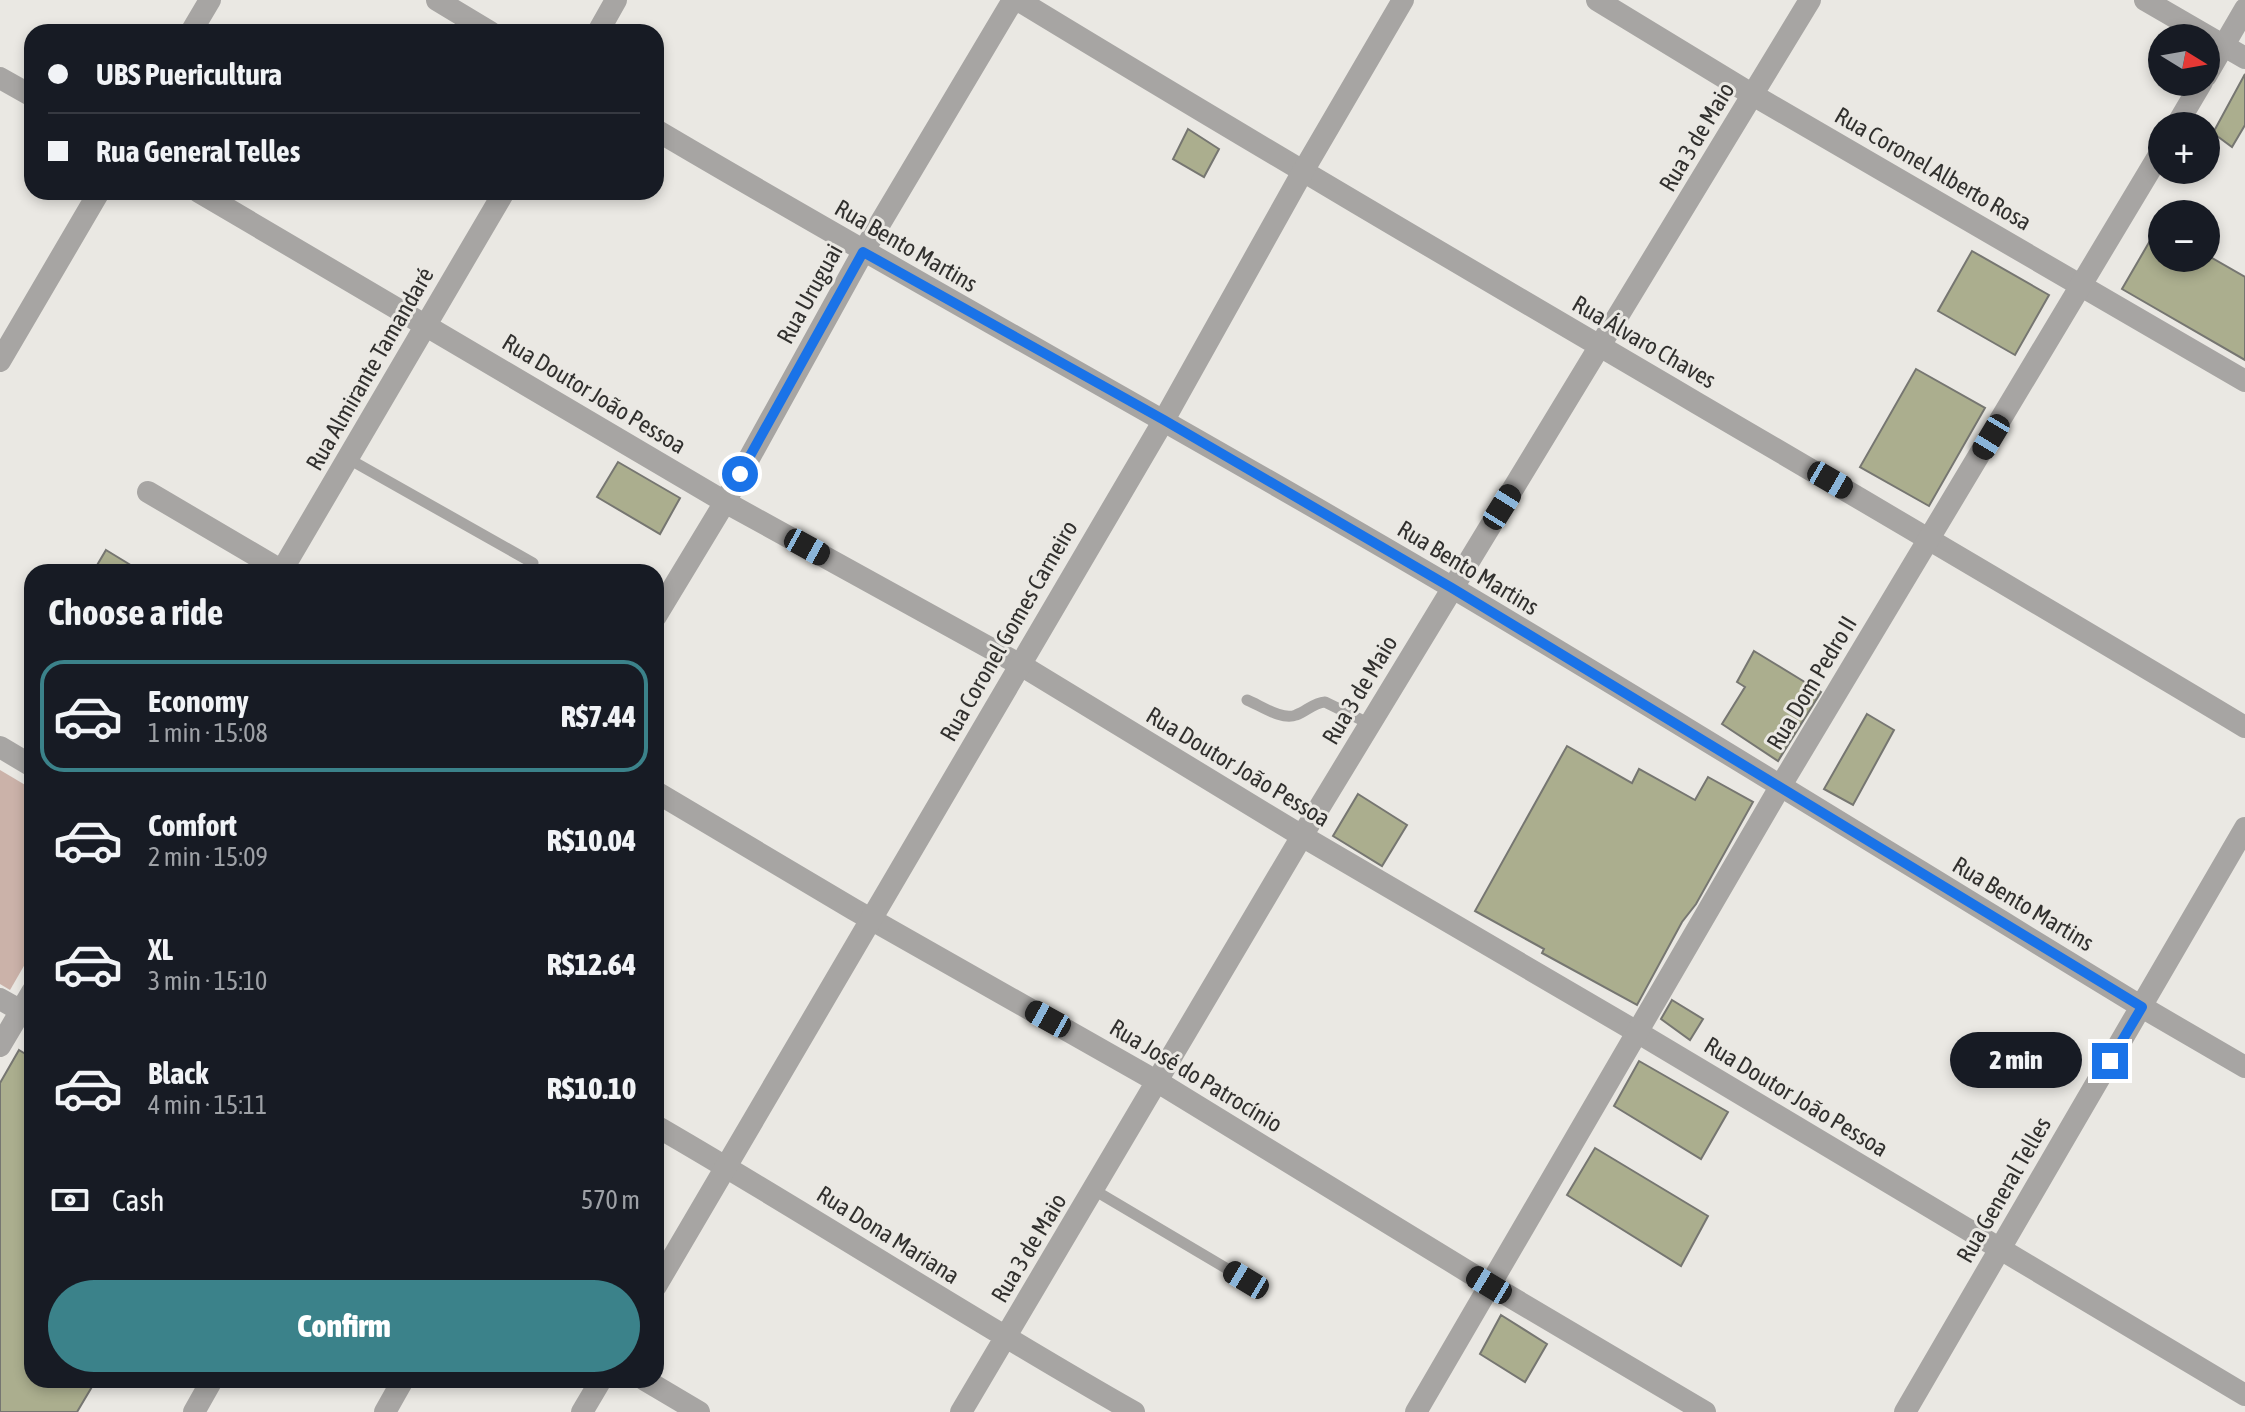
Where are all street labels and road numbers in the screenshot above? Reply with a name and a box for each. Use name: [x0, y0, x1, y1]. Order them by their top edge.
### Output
street label: Rua 3 de Maio: [1654, 77, 1740, 196]
street label: Rua Coronel Alberto Rosa: [1830, 101, 2036, 236]
street label: Rua Bento Martins: [830, 194, 982, 297]
street label: Rua Uruguai: [771, 239, 848, 348]
street label: Rua Almirante Tamandaré: [300, 262, 439, 475]
street label: Rua Álvaro Chaves: [1568, 290, 1721, 394]
street label: Rua Doutor João Pessoa: [498, 328, 691, 459]
street label: Rua Bento Martins: [1393, 515, 1544, 620]
street label: Rua Coronel Gomes Carneiro: [934, 516, 1083, 746]
street label: Rua Dom Pedro II: [1761, 611, 1862, 754]
street label: Rua 3 de Maio: [1317, 630, 1403, 749]
street label: Rua Doutor João Pessoa: [1142, 701, 1335, 832]
street label: Rua Bento Martins: [1948, 851, 2099, 956]
street label: Rua José do Patrocínio: [1105, 1013, 1287, 1138]
street label: Rua Doutor João Pessoa: [1700, 1031, 1893, 1162]
street label: Rua General Telles: [1951, 1112, 2056, 1267]
street label: Rua Dona Mariana: [812, 1180, 964, 1289]
street label: Rua 3 de Maio: [986, 1188, 1072, 1307]

